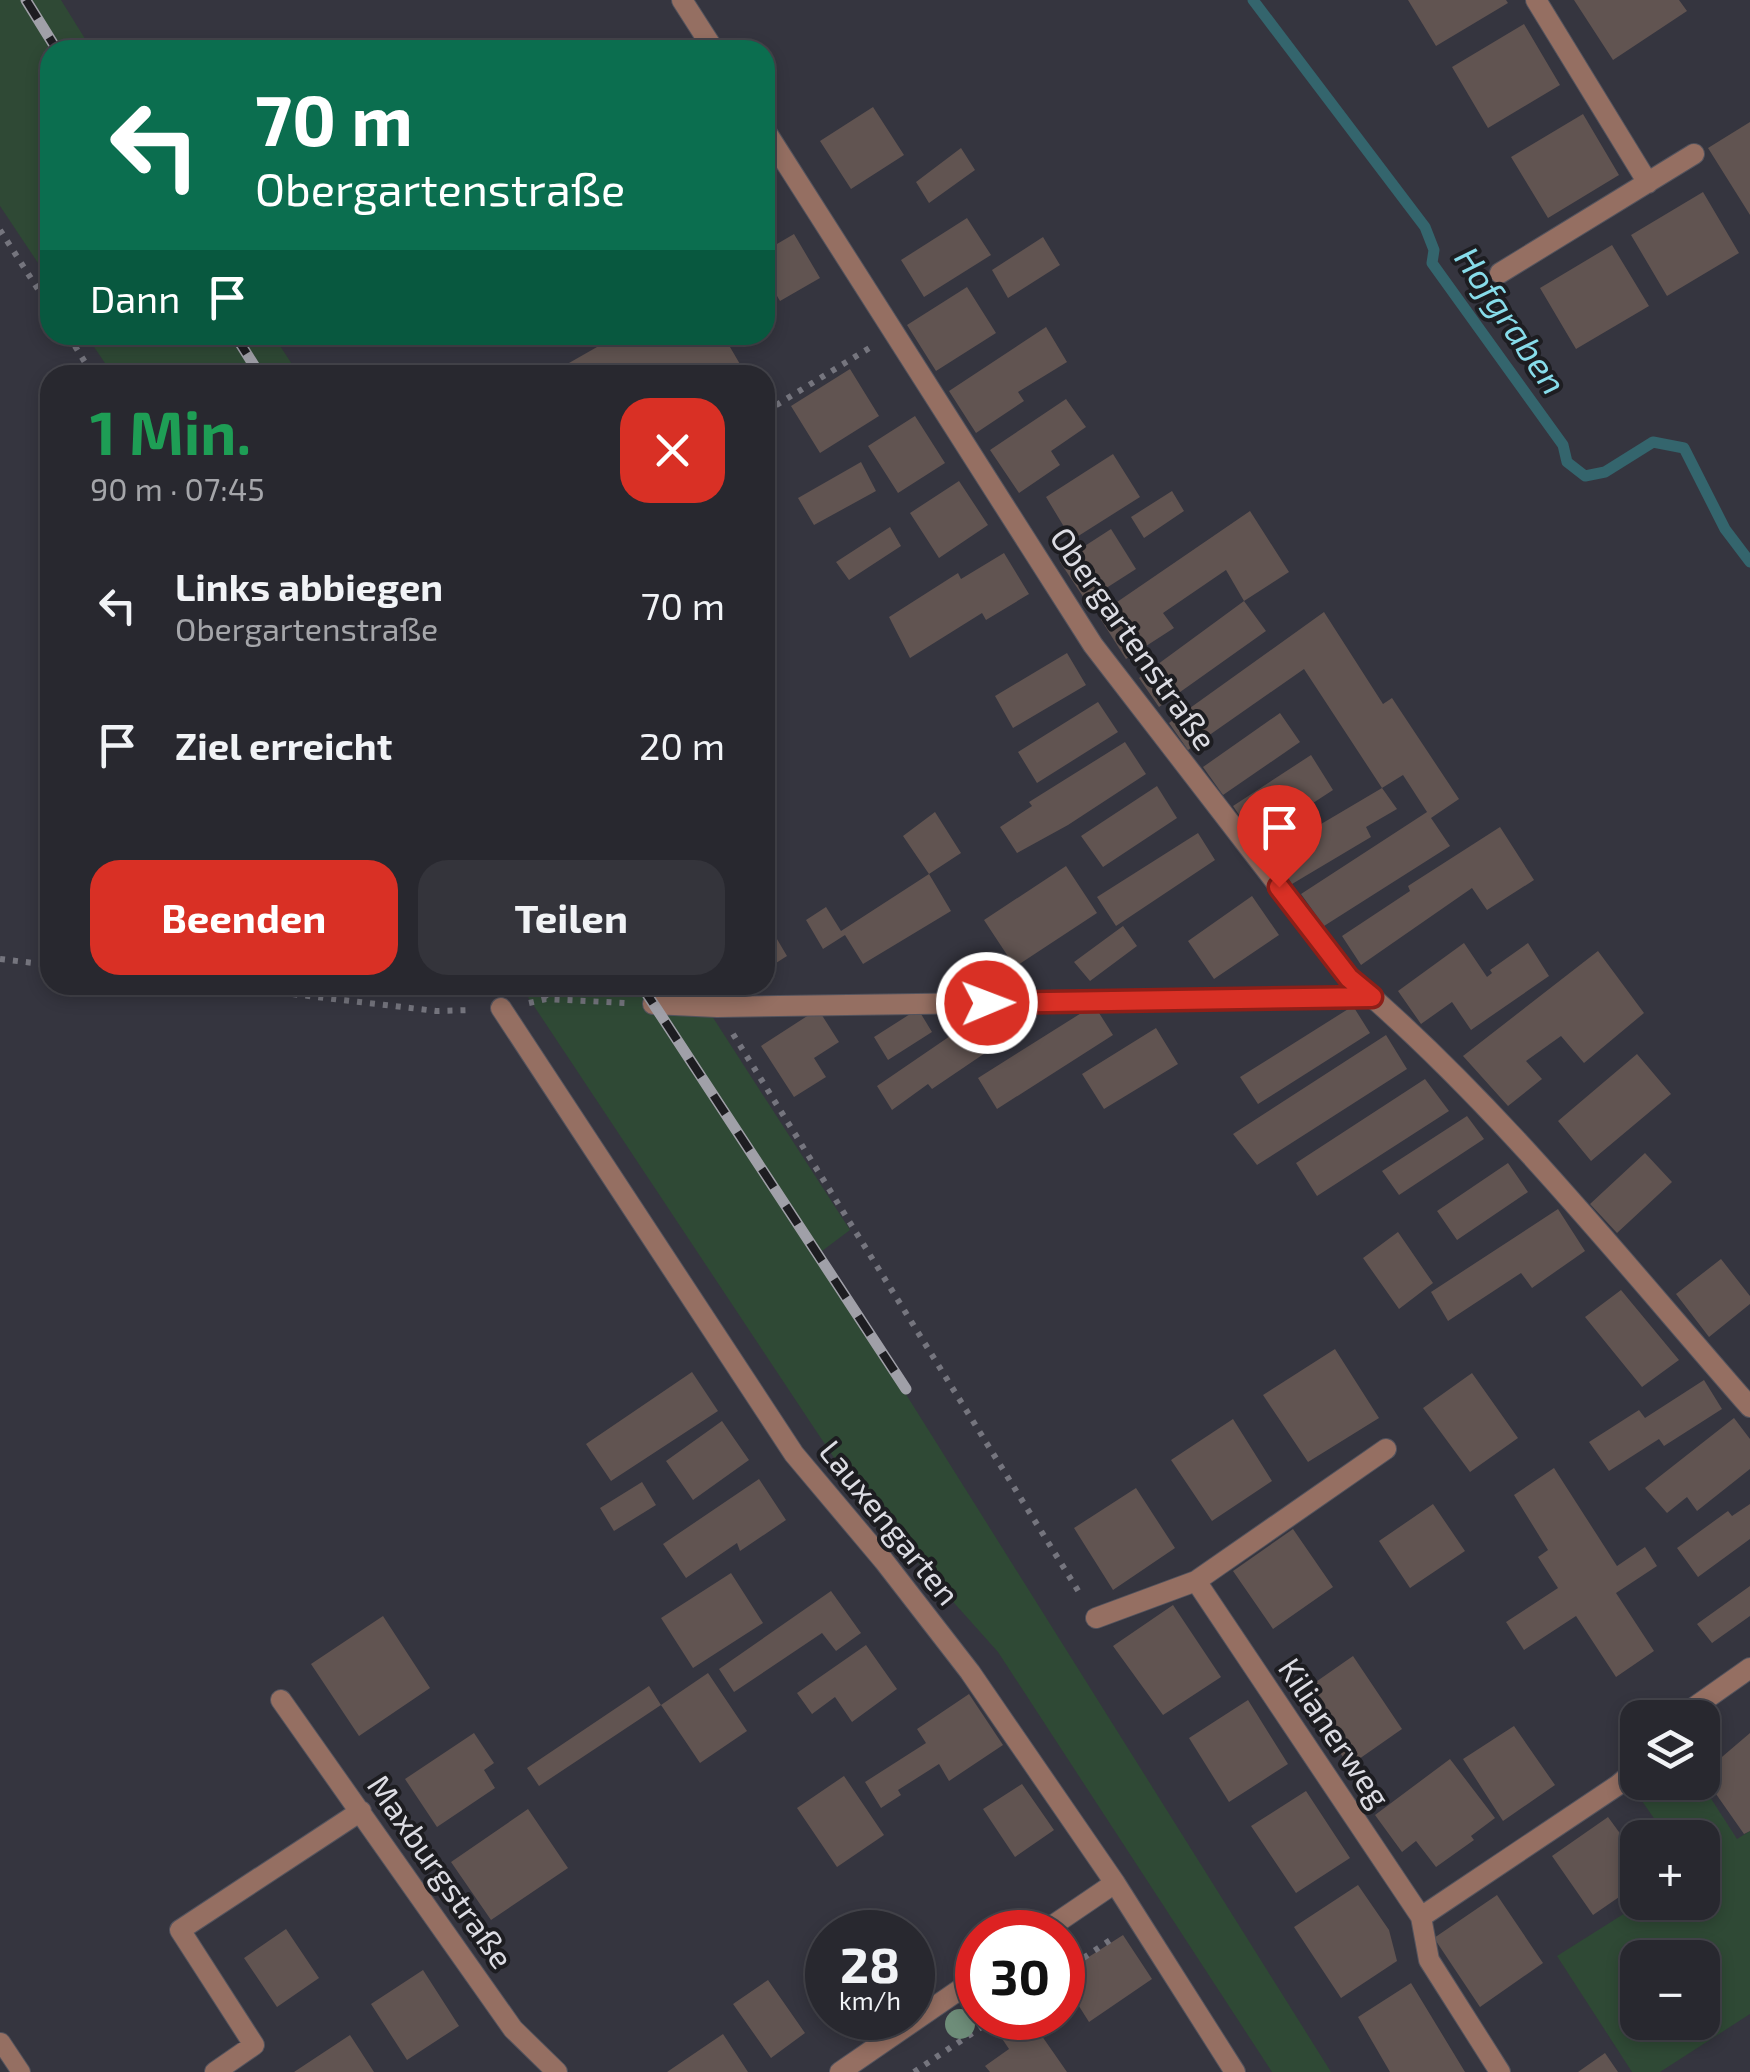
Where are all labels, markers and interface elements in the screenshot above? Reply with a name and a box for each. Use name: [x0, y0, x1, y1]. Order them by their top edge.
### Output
text: 70 m: [255, 76, 413, 160]
icon: left: [90, 80, 220, 210]
text: Obergartenstraße: [255, 161, 625, 215]
water label: Hofgraben: [1447, 238, 1576, 402]
icon: arrive: [200, 270, 255, 325]
text: Dann: [90, 275, 180, 321]
text: 1 Min.: [90, 395, 251, 467]
button: close: [620, 398, 725, 503]
text: 90 m · 07:45: [90, 469, 265, 507]
street label: Obergartenstraße: [1044, 519, 1226, 757]
text: Links abbiegen: [175, 563, 443, 609]
icon: left: [90, 578, 145, 633]
text: 70 m: [641, 582, 725, 628]
text: Obergartenstraße: [175, 609, 438, 647]
icon: arrive: [90, 718, 145, 773]
text: Ziel erreicht: [175, 722, 392, 768]
text: 20 m: [639, 722, 725, 768]
pin: [1237, 785, 1322, 888]
icon: arrive: [1252, 800, 1307, 855]
button: Beenden: [90, 860, 398, 975]
button: Teilen: [418, 860, 725, 975]
position arrow: [935, 951, 1039, 1055]
street label: Lauxengarten: [813, 1432, 968, 1612]
street label: Kilianerweg: [1272, 1650, 1400, 1814]
map controls: [1620, 1700, 1720, 2040]
button: layers: [1620, 1700, 1720, 1800]
street label: Maxburgstraße: [361, 1767, 522, 1975]
button: +: [1620, 1820, 1720, 1920]
speed limit sign: 30: [955, 1910, 1085, 2040]
text: 28: [840, 1933, 900, 1993]
button: −: [1620, 1940, 1720, 2040]
text: km/h: [839, 1985, 901, 2015]

